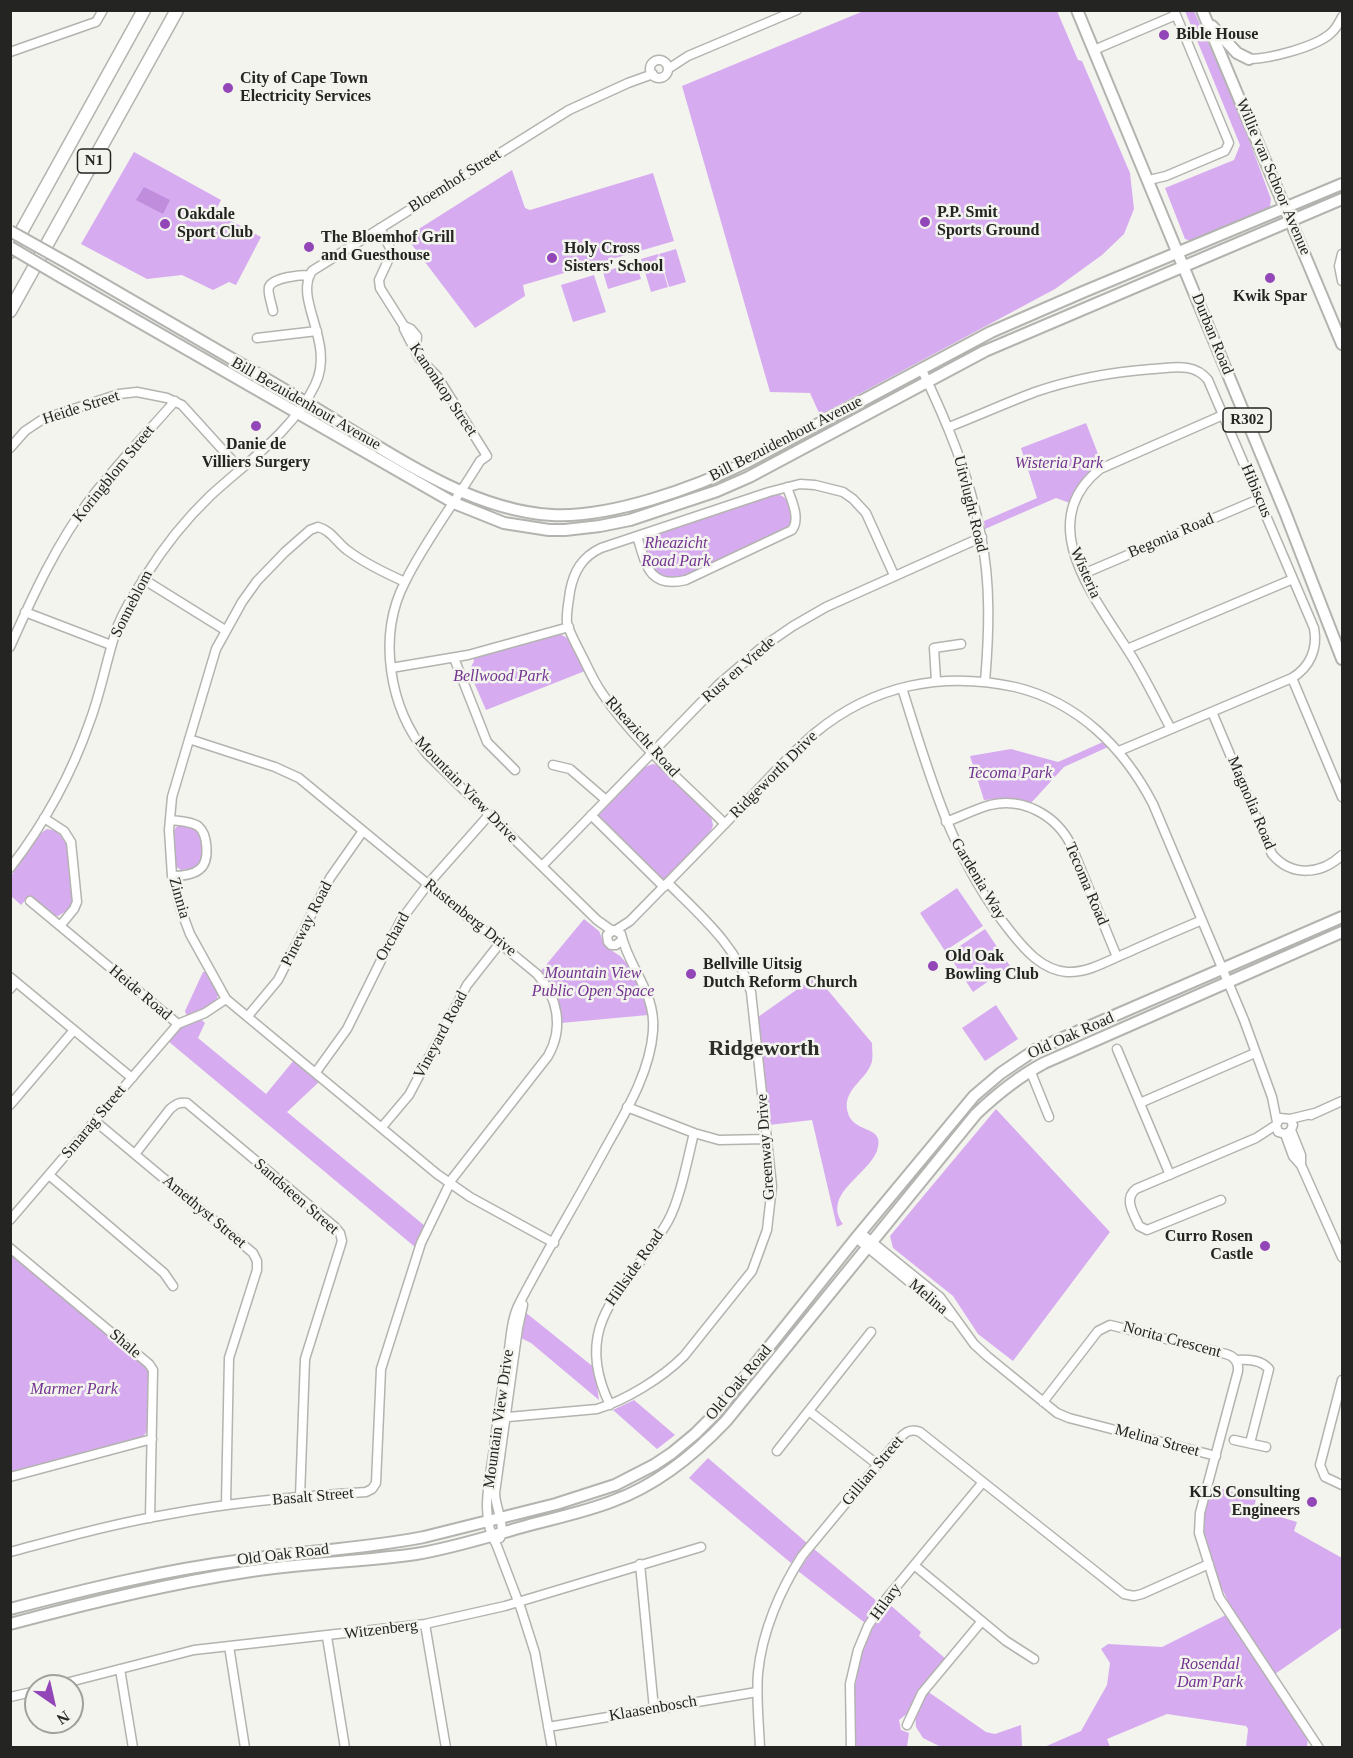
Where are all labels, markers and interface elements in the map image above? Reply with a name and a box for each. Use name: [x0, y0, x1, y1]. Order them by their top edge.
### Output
place label: Bible House: [1176, 25, 1258, 45]
marker: Bible House: [1157, 28, 1171, 42]
place label: City of Cape Town Electricity Services: [240, 69, 371, 107]
marker: City of Cape Town Electricity Services: [221, 81, 235, 95]
street label: Willie van Schoor Avenue: [1231, 96, 1315, 258]
street label: Bloemhof Street: [405, 145, 505, 217]
road number: N1: [78, 149, 110, 173]
place label: P.P. Smit Sports Ground: [937, 203, 1039, 241]
place label: Oakdale Sport Club: [177, 205, 253, 243]
marker: P.P. Smit Sports Ground: [918, 215, 932, 229]
marker: Oakdale Sport Club: [158, 217, 172, 231]
place label: The Bloemhof Grill and Guesthouse: [321, 228, 454, 266]
place label: Holy Cross Sisters' School: [564, 239, 663, 277]
marker: The Bloemhof Grill and Guesthouse: [302, 240, 316, 254]
marker: Holy Cross Sisters' School: [545, 251, 559, 265]
marker: Kwik Spar: [1263, 271, 1277, 285]
place label: Kwik Spar: [1233, 287, 1307, 307]
street label: Durban Road: [1187, 291, 1237, 377]
street label: Kanonkop Street: [405, 340, 481, 440]
street label: Bill Bezuidenhout Avenue: [228, 353, 384, 455]
street label: Heide Street: [40, 387, 122, 429]
street label: Bill Bezuidenhout Avenue: [706, 392, 866, 486]
road number: R302: [1223, 408, 1271, 432]
marker: Danie de Villiers Surgery: [249, 419, 263, 433]
street label: Koringblom Street: [69, 422, 159, 526]
place label: Danie de Villiers Surgery: [202, 435, 310, 473]
street label: Uitvlught Road: [949, 454, 991, 554]
park label: Wisteria Park: [1015, 454, 1103, 474]
street label: Hibiscus: [1236, 461, 1276, 521]
street label: Begonia Road: [1125, 509, 1217, 563]
park label: Rheazicht Road Park: [642, 534, 710, 572]
street label: Wisteria: [1065, 545, 1105, 601]
street label: Sonneblom: [107, 567, 157, 641]
street label: Rust en Vrede: [699, 633, 779, 707]
park label: Bellwood Park: [453, 667, 549, 687]
street label: Rheazicht Road: [601, 693, 683, 781]
street label: Ridgeworth Drive: [726, 727, 822, 823]
street label: Mountain View Drive: [410, 733, 522, 847]
street label: Magnolia Road: [1223, 754, 1279, 852]
park label: Tecoma Park: [968, 764, 1052, 784]
street label: Gardenia Way: [946, 835, 1010, 923]
street label: Tecoma Road: [1060, 840, 1112, 928]
street label: Zinnia: [164, 875, 194, 921]
street label: Rustenberg Drive: [420, 875, 520, 961]
street label: Pineway Road: [277, 878, 337, 970]
street label: Orchard: [372, 909, 414, 965]
place label: Old Oak Bowling Club: [945, 947, 1039, 985]
place label: Bellville Uitsig Dutch Reform Church: [703, 955, 857, 993]
marker: Old Oak Bowling Club: [926, 959, 940, 973]
street label: Heide Road: [105, 961, 175, 1025]
park label: Mountain View Public Open Space: [532, 964, 654, 1002]
marker: Bellville Uitsig Dutch Reform Church: [684, 967, 698, 981]
street label: Vineyard Road: [410, 988, 472, 1082]
street label: Old Oak Road: [1025, 1008, 1117, 1064]
district label: Ridgeworth: [708, 1036, 820, 1062]
street label: Smarag Street: [58, 1081, 130, 1163]
street label: Greenway Drive: [753, 1093, 779, 1201]
street label: Sandsteen Street: [250, 1155, 342, 1239]
street label: Amethyst Street: [158, 1171, 250, 1253]
street label: Hillside Road: [602, 1226, 668, 1310]
place label: Curro Rosen Castle: [1165, 1227, 1253, 1265]
marker: Curro Rosen Castle: [1258, 1239, 1272, 1253]
street label: Melina: [904, 1275, 952, 1319]
street label: Norita Crescent: [1121, 1318, 1223, 1362]
street label: Shale: [105, 1325, 145, 1363]
street label: Old Oak Road: [702, 1341, 776, 1425]
street label: Mountain View Drive: [480, 1348, 518, 1490]
park label: Marmer Park: [30, 1380, 118, 1400]
street label: Melina Street: [1113, 1421, 1201, 1461]
street label: Gillian Street: [838, 1432, 908, 1510]
place label: KLS Consulting Engineers: [1189, 1483, 1300, 1521]
street label: Basalt Street: [272, 1484, 354, 1510]
marker: KLS Consulting Engineers: [1305, 1495, 1319, 1509]
street label: Old Oak Road: [236, 1540, 330, 1570]
street label: Hilary: [866, 1580, 906, 1624]
street label: Witzenberg: [343, 1616, 419, 1644]
park label: Rosendal Dam Park: [1177, 1655, 1243, 1693]
north arrow: [24, 1674, 84, 1734]
street label: Klaasenbosch: [608, 1692, 698, 1726]
text: N: [54, 1707, 73, 1728]

